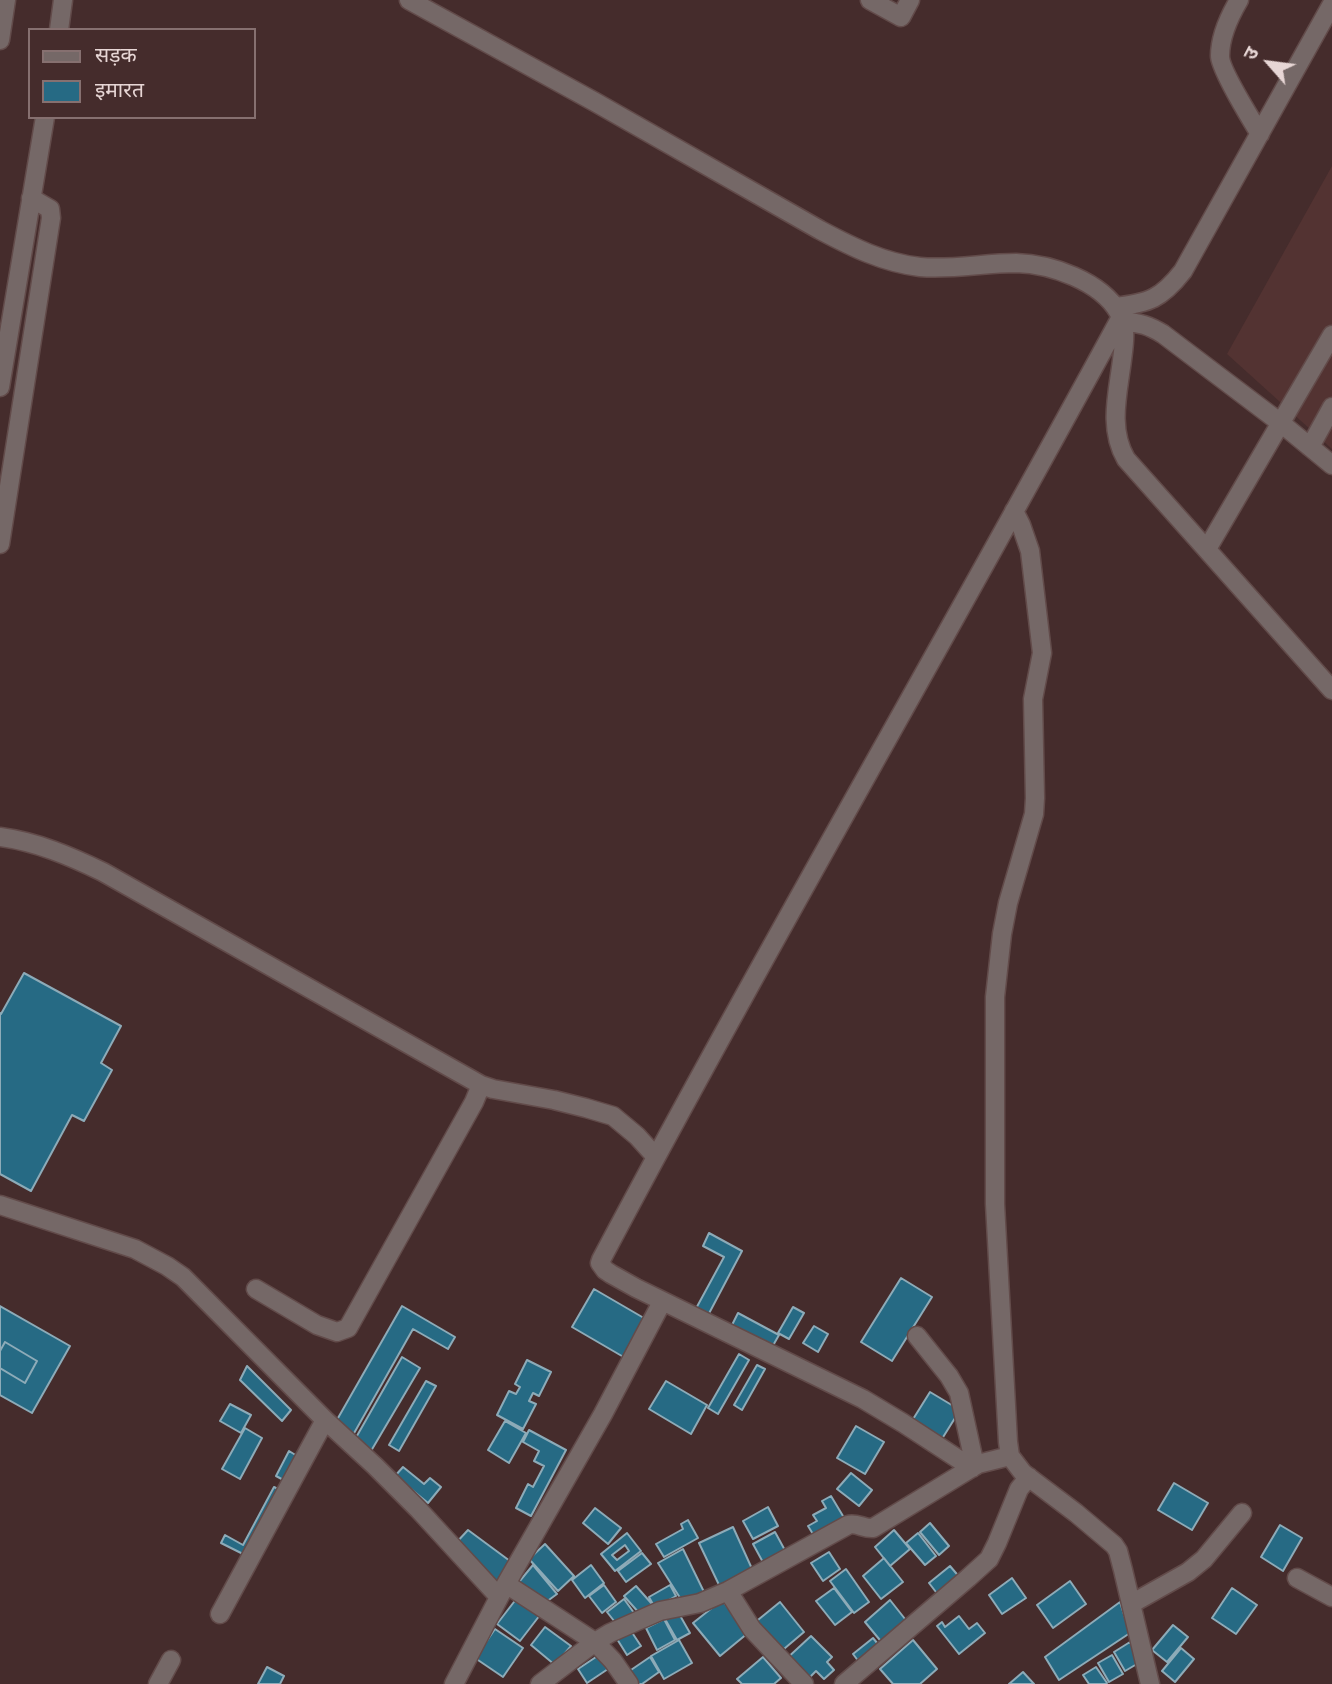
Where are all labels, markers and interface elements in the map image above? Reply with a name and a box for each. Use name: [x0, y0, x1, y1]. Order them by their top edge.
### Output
legend: [28, 28, 256, 119]
north arrow: [1234, 28, 1304, 98]
text: सड़क: [95, 42, 137, 67]
text: उ: [1238, 43, 1263, 63]
text: इमारत: [95, 77, 144, 102]

